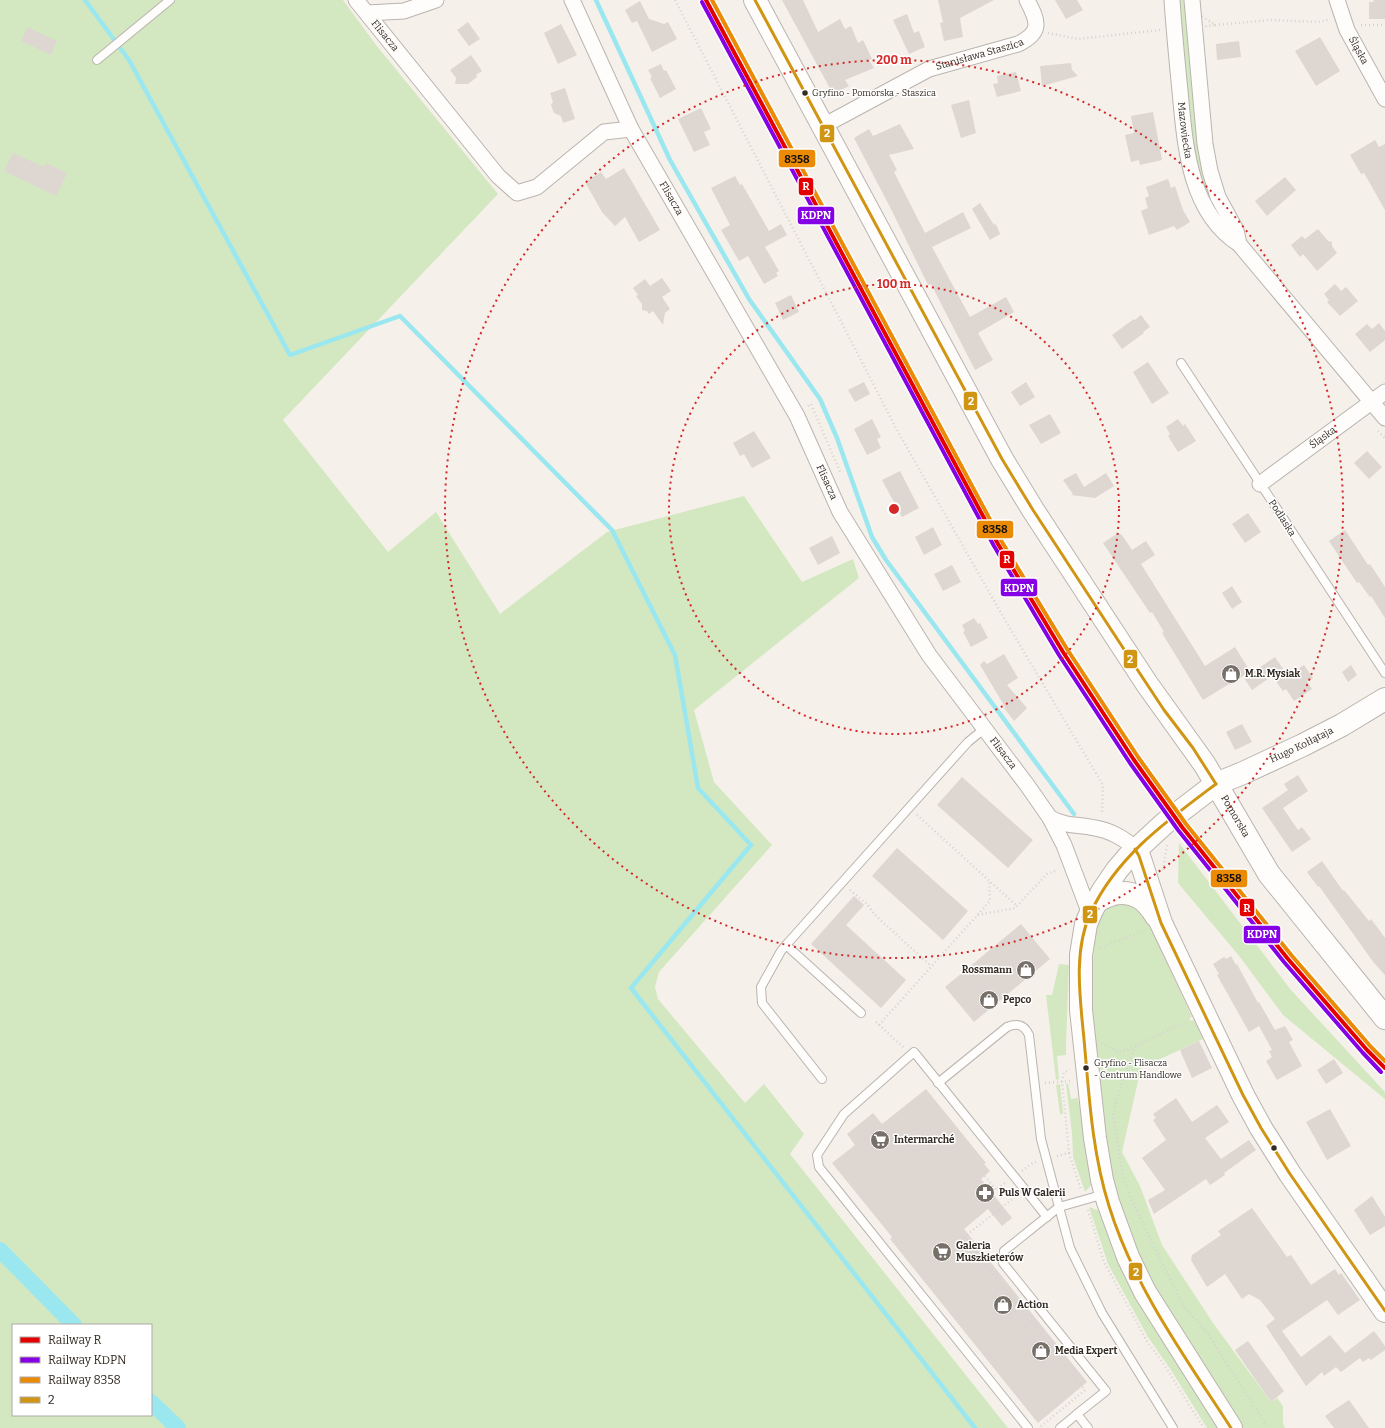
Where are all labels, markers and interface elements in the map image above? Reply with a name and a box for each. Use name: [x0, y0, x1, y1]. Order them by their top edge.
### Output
street label: Flisacza: [369, 18, 402, 54]
street label: Śląska: [1346, 34, 1371, 67]
street label: Stanisława Staszica: [934, 36, 1026, 73]
text: 200 m: [876, 53, 912, 67]
marker: Gryfino - Pomorska - Staszica: [800, 88, 810, 98]
place label: Gryfino - Pomorska - Staszica: [812, 88, 936, 98]
street label: Mazowiecka: [1175, 102, 1194, 160]
line badge: 2: [819, 124, 835, 143]
text: 2: [824, 127, 830, 140]
line badge: 8358: [778, 149, 816, 168]
text: 8358: [784, 153, 810, 166]
line badge: R: [798, 177, 814, 196]
street label: Flisacza: [657, 179, 686, 218]
text: R: [802, 180, 810, 193]
line badge: KDPN: [797, 206, 835, 225]
text: KDPN: [801, 209, 832, 222]
text: 100 m: [877, 277, 912, 291]
line badge: 2: [963, 391, 978, 411]
text: 2: [968, 395, 974, 408]
street label: Śląska: [1306, 424, 1339, 451]
street label: Flisacza: [814, 463, 840, 502]
street label: Podlaska: [1266, 497, 1299, 539]
centre of rings: [887, 502, 901, 516]
line badge: 8358: [976, 520, 1014, 539]
text: 8358: [982, 523, 1008, 536]
line badge: R: [999, 550, 1015, 569]
text: R: [1003, 553, 1011, 566]
line badge: KDPN: [1000, 578, 1038, 597]
text: KDPN: [1004, 582, 1035, 595]
line badge: 2: [1123, 649, 1138, 669]
text: 2: [1127, 653, 1133, 666]
shop icon: M.R. Mysiak: [1220, 663, 1242, 685]
place label: M.R. Mysiak: [1245, 668, 1300, 680]
street label: Hugo Kołłątaja: [1268, 724, 1336, 766]
street label: Flisacza: [987, 735, 1019, 772]
street label: Pomorska: [1218, 793, 1252, 840]
line badge: 8358: [1210, 869, 1248, 888]
text: 8358: [1216, 872, 1242, 885]
line badge: R: [1239, 898, 1255, 917]
text: R: [1243, 902, 1251, 915]
line badge: 2: [1082, 905, 1098, 924]
text: 2: [1087, 908, 1093, 921]
line badge: KDPN: [1243, 925, 1281, 944]
text: KDPN: [1247, 928, 1278, 941]
shop icon: Rossmann: [1015, 959, 1037, 981]
place label: Rossmann: [962, 964, 1013, 976]
shop icon: Pepco: [978, 989, 1000, 1011]
place label: Pepco: [1003, 994, 1032, 1006]
place label: Gryfino - Flisacza - Centrum Handlowe: [1094, 1058, 1182, 1080]
marker: Gryfino - Flisacza - Centrum Handlowe: [1081, 1063, 1091, 1073]
supermarket icon: Intermarché: [869, 1129, 891, 1151]
place label: Intermarché: [894, 1133, 955, 1146]
unlabelled marker: [1269, 1143, 1279, 1153]
pharmacy icon: Puls W Galerii: [974, 1182, 996, 1204]
place label: Puls W Galerii: [999, 1187, 1066, 1199]
place label: Galeria Muszkieterów: [956, 1240, 1024, 1264]
supermarket icon: Galeria Muszkieterów: [931, 1241, 953, 1263]
line badge: 2: [1128, 1262, 1143, 1281]
text: 2: [1133, 1266, 1139, 1279]
shop icon: Action: [992, 1294, 1014, 1316]
place label: Action: [1017, 1299, 1049, 1311]
legend: [12, 1324, 152, 1416]
text: Railway R: [48, 1333, 101, 1347]
shop icon: Media Expert: [1030, 1340, 1052, 1362]
place label: Media Expert: [1055, 1345, 1117, 1357]
text: Railway KDPN: [48, 1353, 127, 1367]
text: Railway 8358: [48, 1373, 121, 1387]
text: 2: [48, 1393, 55, 1407]

